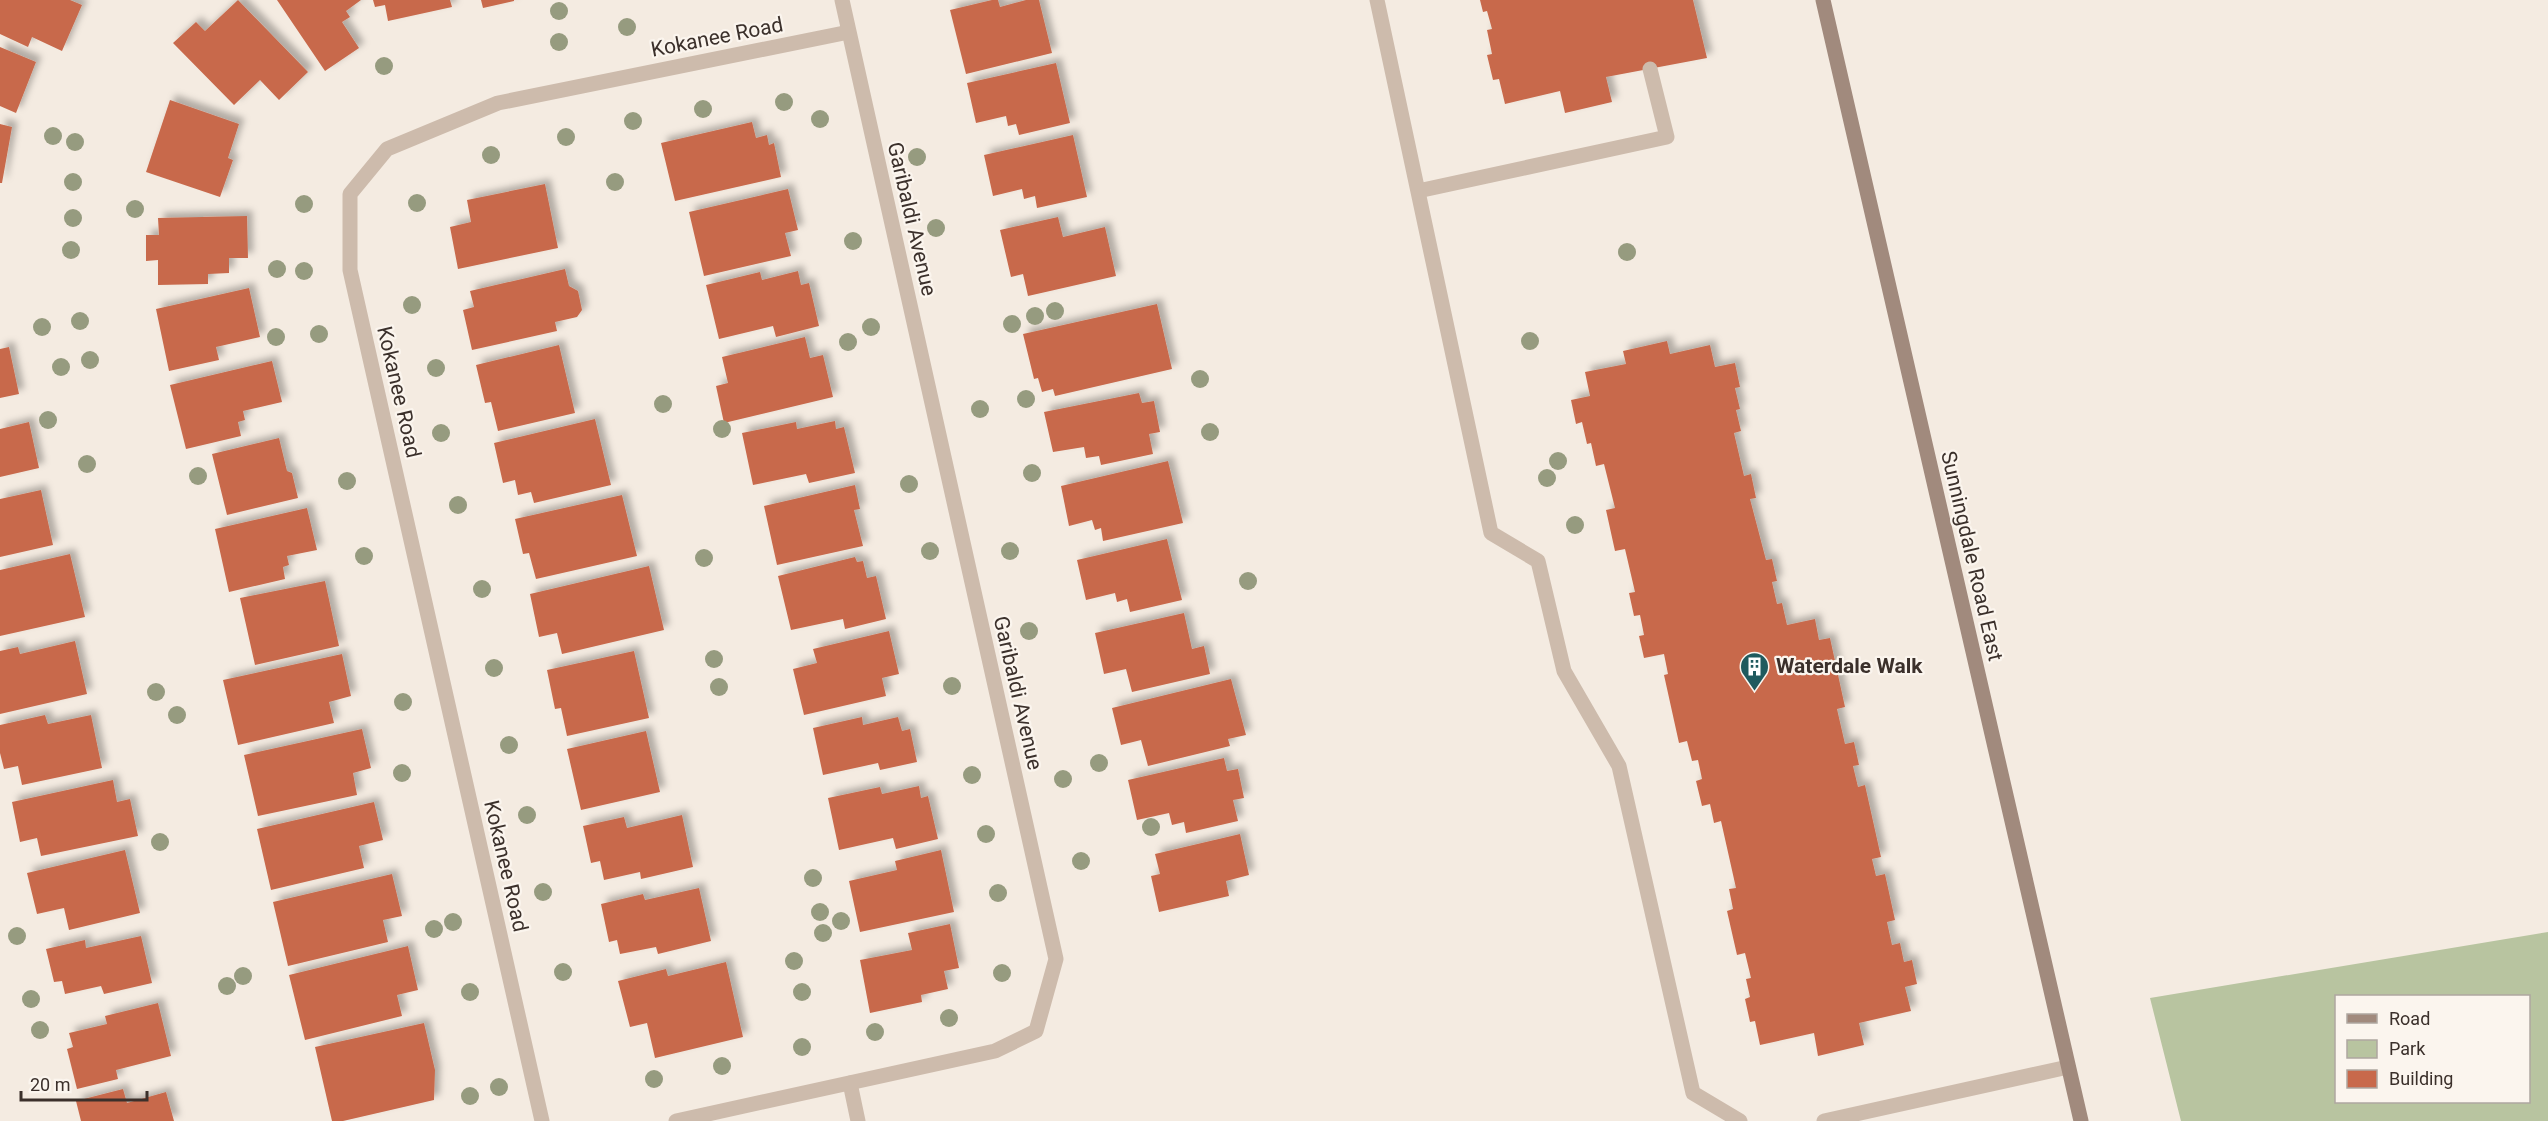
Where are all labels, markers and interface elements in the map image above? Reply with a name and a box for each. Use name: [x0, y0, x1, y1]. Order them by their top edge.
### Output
street label: Kokanee Road: [649, 12, 785, 62]
street label: Garibaldi Avenue: [883, 140, 941, 298]
street label: Kokanee Road: [372, 324, 426, 460]
street label: Sunningdale Road East: [1936, 449, 2008, 664]
street label: Garibaldi Avenue: [989, 614, 1047, 772]
building icon: Waterdale Walk: [1739, 650, 1771, 692]
place label: Waterdale Walk: [1776, 654, 1923, 678]
street label: Kokanee Road: [479, 798, 533, 934]
legend: [2335, 995, 2530, 1103]
text: Road: [2389, 1008, 2430, 1029]
text: Park: [2389, 1038, 2426, 1059]
scale bar: [21, 1064, 147, 1102]
text: Building: [2389, 1068, 2453, 1089]
text: 20 m: [30, 1074, 70, 1095]

